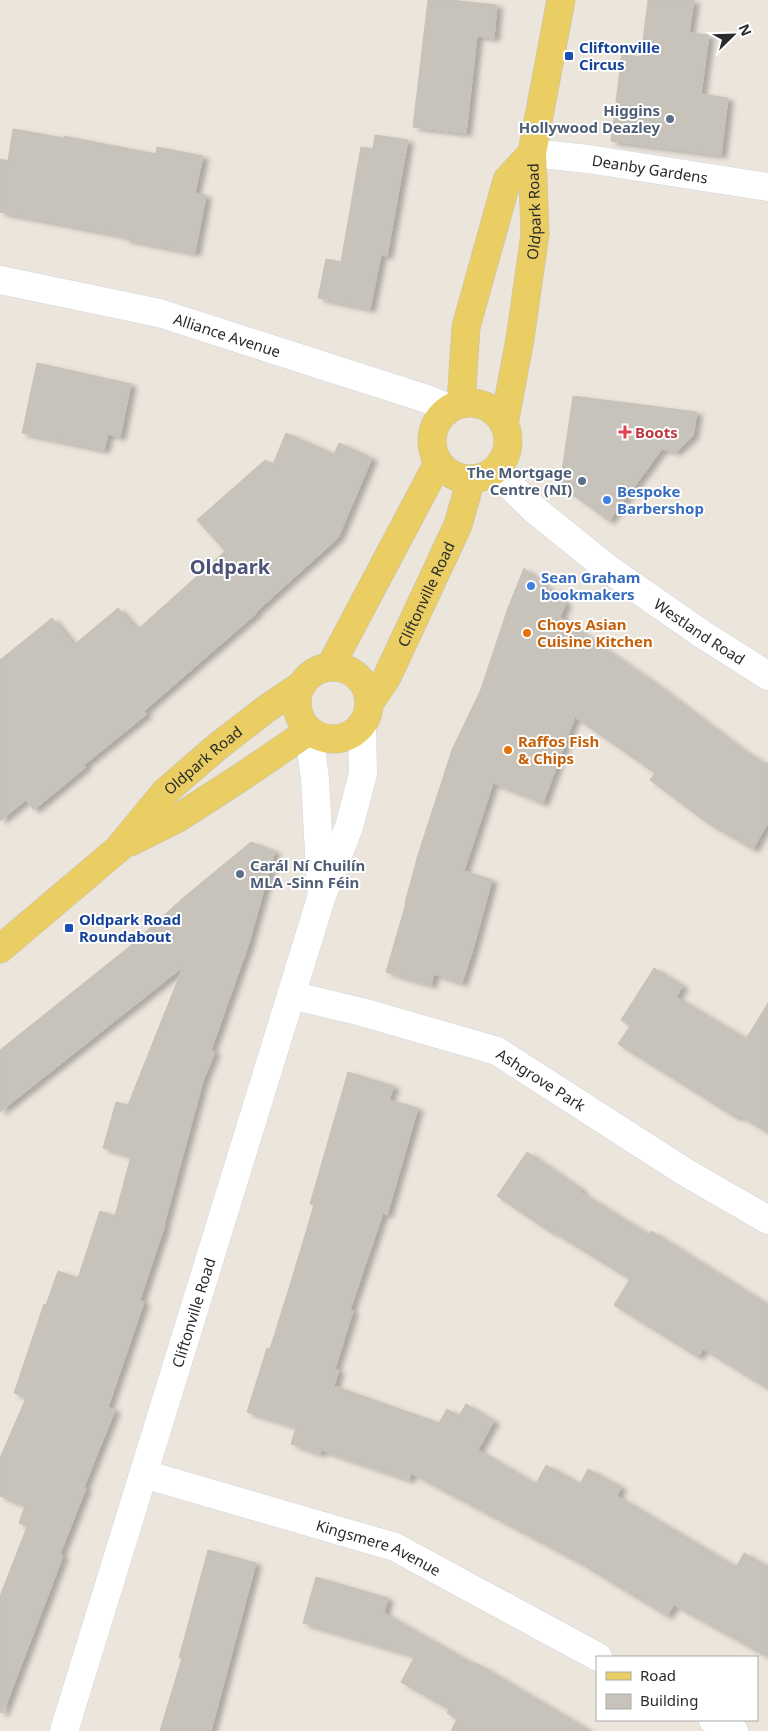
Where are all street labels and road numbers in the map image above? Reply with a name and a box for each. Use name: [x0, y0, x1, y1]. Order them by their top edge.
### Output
street label: Deanby Gardens: [591, 150, 709, 188]
street label: Oldpark Road: [521, 163, 545, 261]
street label: Alliance Avenue: [171, 308, 283, 361]
street label: Cliftonville Road: [393, 538, 459, 650]
street label: Westland Road: [650, 594, 749, 669]
street label: Oldpark Road: [159, 721, 246, 799]
street label: Ashgrove Park: [493, 1043, 589, 1115]
street label: Cliftonville Road: [167, 1255, 220, 1370]
street label: Kingsmere Avenue: [314, 1515, 444, 1580]

